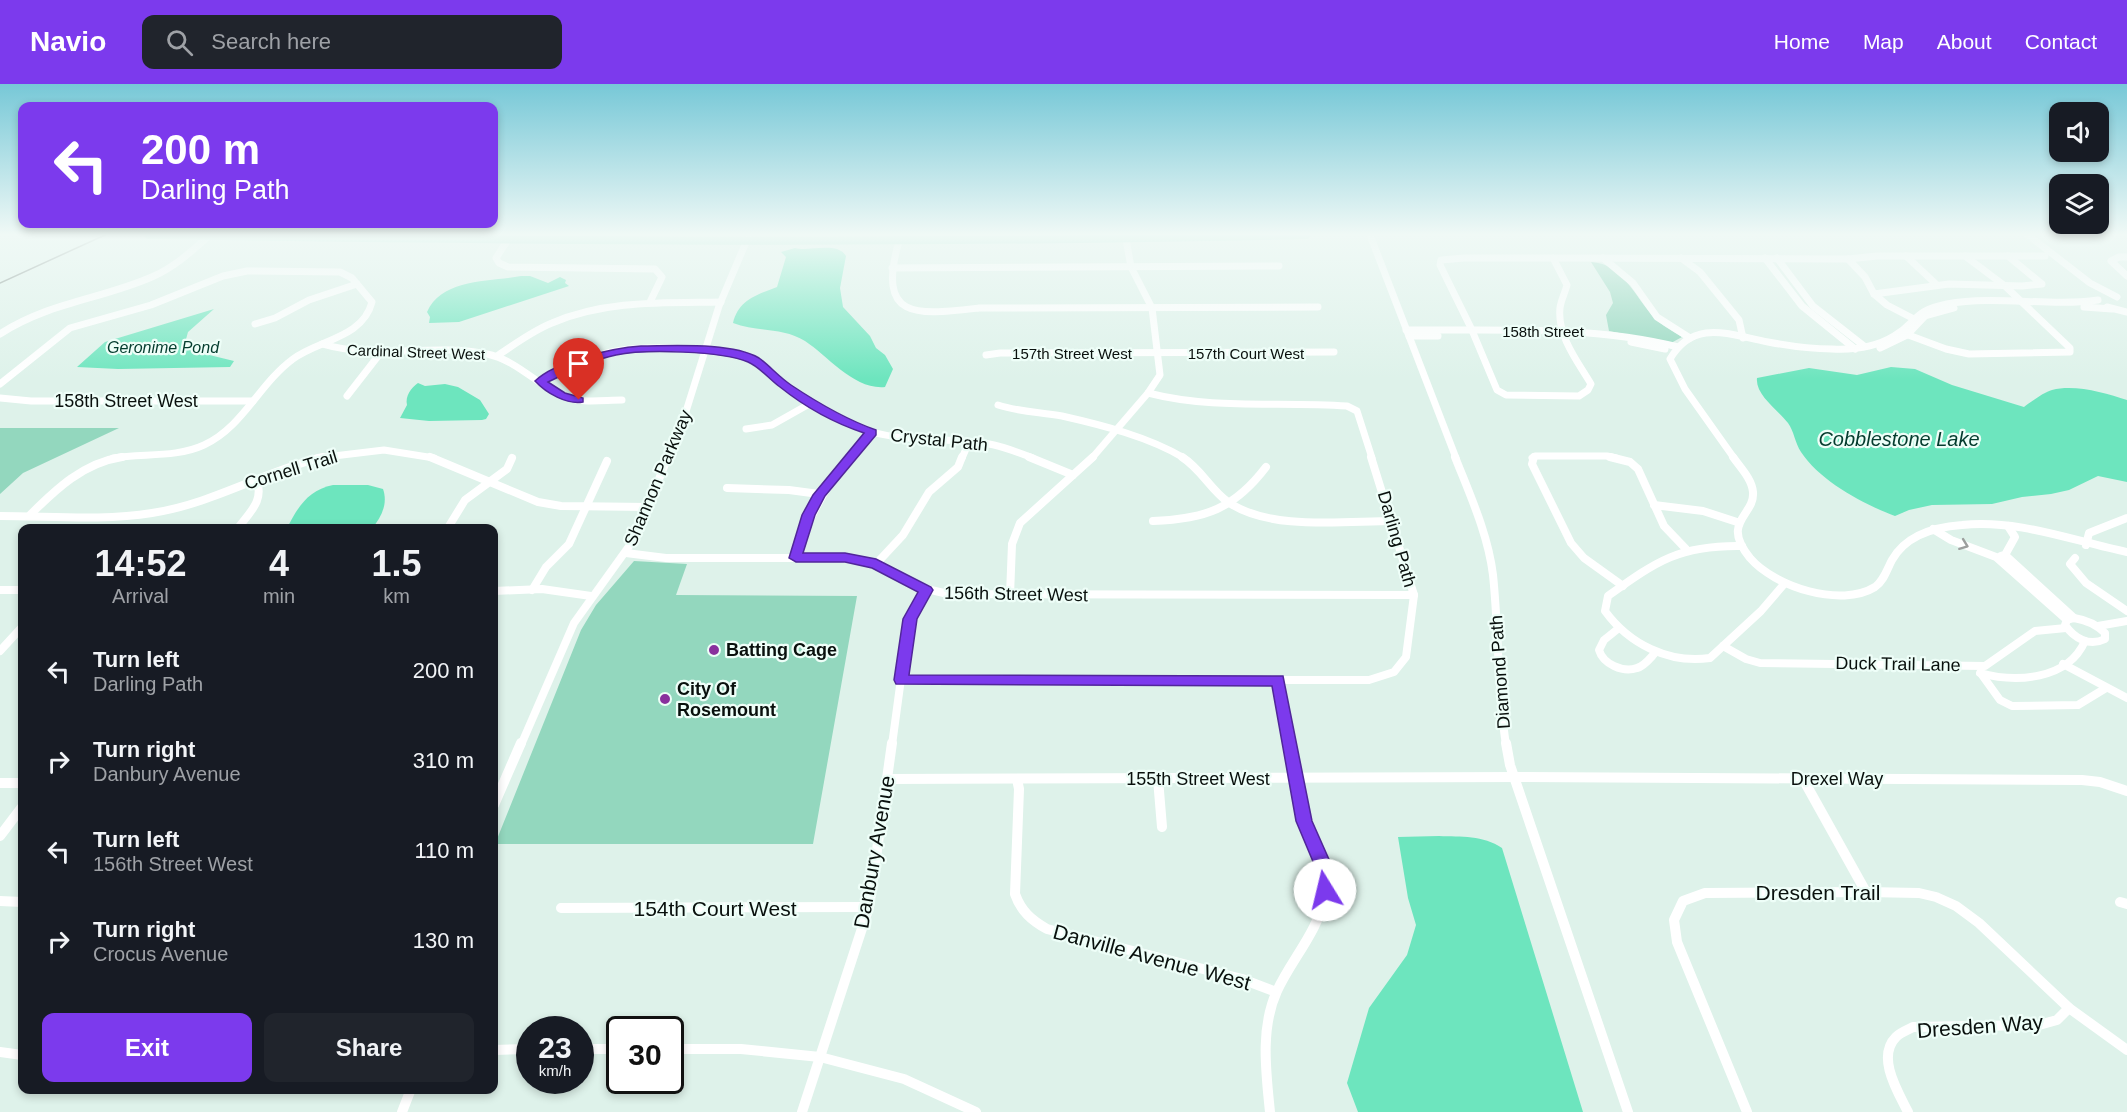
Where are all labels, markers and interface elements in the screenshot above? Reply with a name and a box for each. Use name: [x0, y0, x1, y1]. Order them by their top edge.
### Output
search box: [142, 15, 562, 69]
text: Navio: [30, 26, 106, 57]
icon: search: [163, 26, 196, 59]
text: Search here: [211, 29, 331, 54]
text: Home: [1774, 30, 1830, 53]
text: Map: [1863, 30, 1904, 53]
text: About: [1937, 30, 1992, 53]
text: Contact: [2025, 30, 2097, 53]
map controls: [2049, 102, 2109, 234]
button: sound: [2049, 102, 2109, 162]
icon: left: [42, 126, 120, 204]
text: 200 m: [141, 126, 260, 173]
button: layers: [2049, 174, 2109, 234]
text: Darling Path: [141, 175, 290, 205]
street label: 158th Street: [1502, 323, 1585, 340]
pin: [553, 338, 604, 400]
water label: Geronime Pond: [107, 339, 220, 356]
street label: Cardinal Street West: [347, 341, 486, 363]
street label: 157th Street West: [1012, 345, 1133, 362]
street label: 157th Court West: [1188, 345, 1305, 362]
icon: arrive: [562, 347, 595, 380]
street label: 158th Street West: [54, 391, 198, 411]
street label: Shannon Parkway: [620, 407, 696, 549]
street label: Crystal Path: [889, 425, 989, 455]
water label: Cobblestone Lake: [1818, 428, 1980, 450]
street label: Cornell Trail: [242, 446, 340, 494]
street label: Darling Path: [1374, 489, 1420, 589]
one-way arrow: [1957, 538, 1968, 550]
text: 14:52: [94, 543, 186, 584]
text: 4: [269, 543, 289, 584]
text: 1.5: [372, 543, 422, 584]
street label: 156th Street West: [944, 583, 1088, 605]
text: Arrival: [112, 585, 169, 607]
text: min: [263, 585, 295, 607]
text: km: [383, 585, 410, 607]
street label: Diamond Path: [1486, 614, 1514, 730]
place label: Batting Cage: [726, 640, 837, 660]
marker: Batting Cage: [707, 643, 721, 657]
text: Turn left: [93, 647, 179, 672]
street label: Duck Trail Lane: [1835, 653, 1961, 675]
icon: left: [42, 655, 75, 688]
text: 200 m: [413, 658, 474, 683]
text: Darling Path: [93, 673, 203, 695]
place label: City Of Rosemount: [677, 679, 776, 720]
marker: City Of Rosemount: [658, 692, 672, 706]
text: Turn right: [93, 737, 195, 762]
icon: right: [42, 745, 75, 778]
text: 310 m: [413, 748, 474, 773]
text: Danbury Avenue: [93, 763, 241, 785]
street label: 155th Street West: [1126, 769, 1270, 789]
street label: Drexel Way: [1791, 769, 1883, 789]
street label: Danbury Avenue: [849, 774, 899, 930]
text: Turn left: [93, 827, 179, 852]
icon: left: [42, 835, 75, 868]
text: 110 m: [414, 838, 474, 863]
text: 156th Street West: [93, 853, 253, 875]
position arrow: [1293, 858, 1357, 922]
street label: Dresden Trail: [1756, 881, 1880, 904]
street label: 154th Court West: [633, 897, 797, 920]
text: Turn right: [93, 917, 195, 942]
street label: Danville Avenue West: [1051, 920, 1253, 994]
icon: right: [42, 925, 75, 958]
text: 130 m: [413, 928, 474, 953]
text: Crocus Avenue: [93, 943, 228, 965]
street label: Dresden Way: [1916, 1010, 2044, 1042]
button: Exit: [42, 1013, 252, 1082]
button: Share: [264, 1013, 474, 1082]
speed limit sign: 30: [606, 1016, 684, 1094]
text: 23: [538, 1031, 572, 1064]
text: km/h: [539, 1062, 571, 1079]

